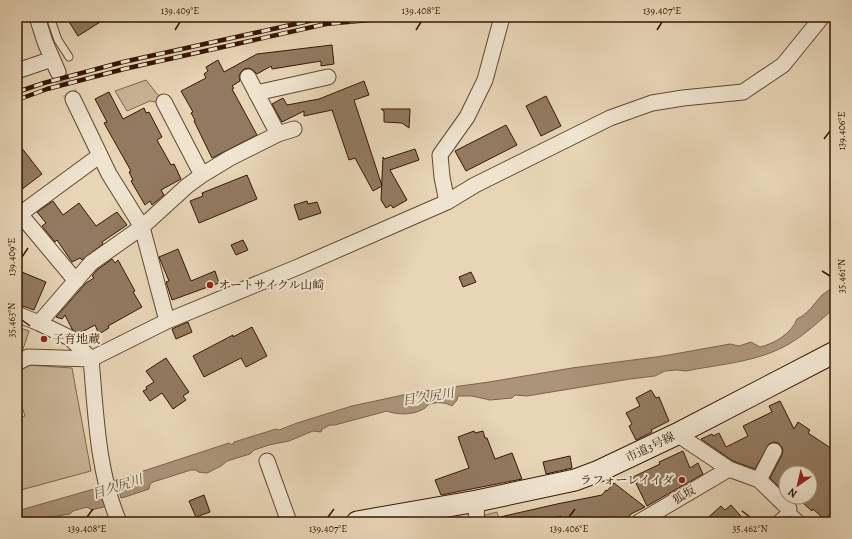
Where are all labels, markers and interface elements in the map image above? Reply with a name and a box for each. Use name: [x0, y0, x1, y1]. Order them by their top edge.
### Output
text: 139.409°E: [161, 4, 199, 17]
text: 139.408°E: [402, 4, 440, 17]
text: 139.407°E: [643, 4, 681, 17]
text: 139.406°E: [835, 112, 848, 150]
text: 139.409°E: [5, 238, 18, 276]
text: 35.461°N: [835, 259, 848, 293]
place label: オートサイクル山崎: [218, 277, 325, 293]
marker: オートサイクル山崎: [205, 280, 215, 290]
text: 35.463°N: [5, 302, 18, 338]
place label: 子育地蔵: [52, 331, 100, 347]
marker: 子育地蔵: [39, 334, 49, 344]
water label: 目久尻川: [401, 384, 457, 409]
street label: 市道3号線: [623, 428, 677, 466]
north arrow: [778, 465, 818, 505]
water label: 目久尻川: [90, 470, 146, 503]
place label: ラフォーレイイダ: [580, 472, 674, 488]
marker: ラフォーレイイダ: [677, 475, 687, 485]
street label: 狐坂: [670, 482, 698, 508]
text: N: [785, 484, 800, 501]
text: 139.408°E: [68, 522, 106, 535]
text: 139.407°E: [309, 522, 347, 535]
text: 139.406°E: [550, 522, 588, 535]
text: 35.462°N: [732, 522, 768, 535]

